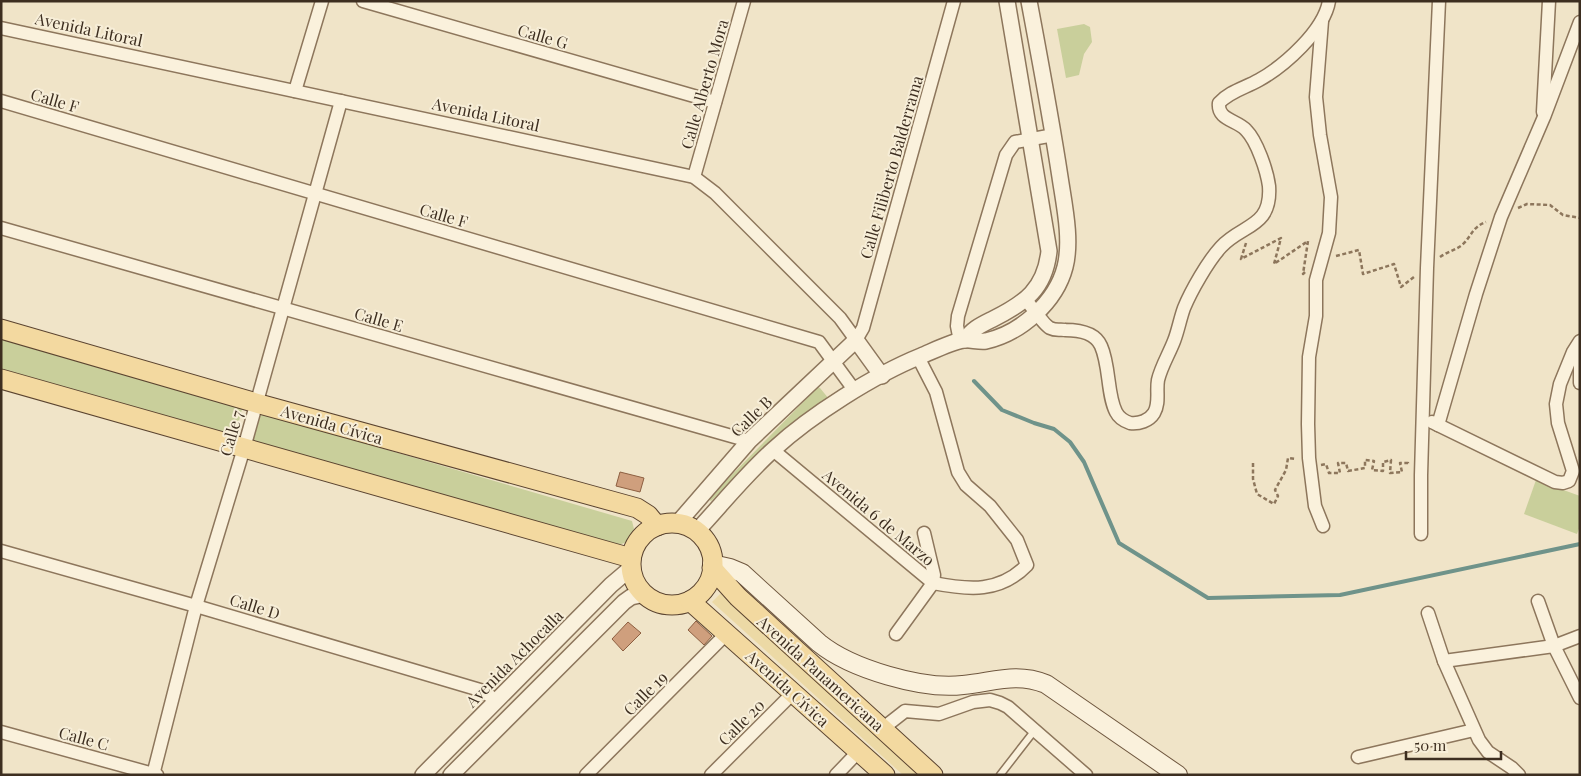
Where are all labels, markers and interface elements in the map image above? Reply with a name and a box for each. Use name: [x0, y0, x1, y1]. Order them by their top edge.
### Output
street label: Avenida Litoral: [32, 7, 145, 51]
street label: Calle Alberto Mora: [675, 17, 733, 151]
street label: Calle G: [515, 19, 571, 53]
street label: Calle Filiberto Balderrama: [855, 73, 927, 261]
street label: Calle F: [28, 83, 82, 117]
street label: Avenida Litoral: [429, 92, 542, 136]
street label: Calle F: [417, 198, 471, 232]
street label: Calle E: [352, 302, 406, 336]
street label: Calle B: [726, 391, 776, 441]
street label: Avenida Cívica: [278, 399, 385, 449]
street label: Calle 7: [214, 407, 248, 458]
street label: Avenida 6 de Marzo: [818, 463, 940, 570]
street label: Calle D: [227, 588, 283, 624]
street label: Avenida Achocalla: [460, 605, 567, 712]
street label: Avenida Panamericana: [753, 610, 889, 735]
street label: Avenida Cívica: [741, 644, 834, 731]
street label: Calle 19: [618, 666, 672, 720]
street label: Calle 20: [713, 694, 769, 750]
street label: Calle C: [57, 721, 111, 755]
scale bar: [1406, 728, 1501, 760]
text: 50 m: [1414, 735, 1447, 755]

